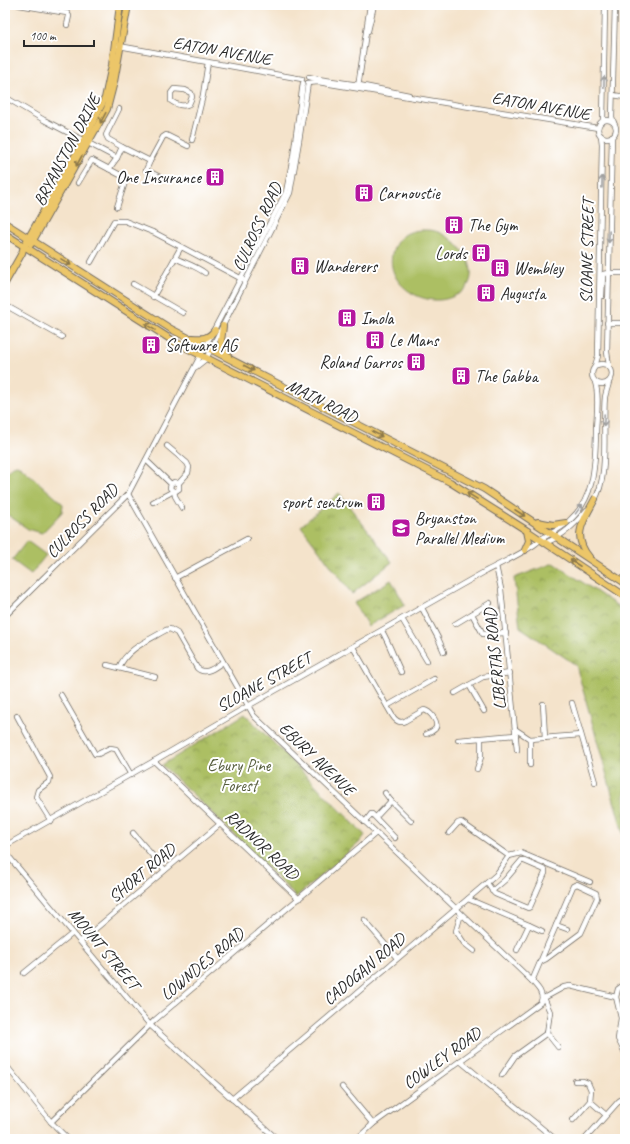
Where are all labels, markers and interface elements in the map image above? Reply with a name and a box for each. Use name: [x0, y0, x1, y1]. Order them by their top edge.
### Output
scale bar: [24, 22, 94, 48]
text: 100 m: [30, 28, 57, 44]
street label: EATON AVENUE: [171, 32, 275, 70]
one-way arrow: [600, 76, 608, 89]
street label: EATON AVENUE: [490, 87, 594, 125]
street label: BRYANSTON DRIVE: [29, 89, 106, 209]
one-way arrow: [98, 112, 106, 124]
one-way arrow: [75, 155, 82, 167]
building icon: One Insurance: [204, 166, 226, 188]
place label: One Insurance: [116, 167, 202, 188]
one-way arrow: [598, 176, 605, 189]
street label: CULROSS ROAD: [227, 178, 287, 274]
building icon: Carnoustie: [353, 182, 375, 204]
place label: Carnoustie: [378, 183, 441, 204]
street label: SLOANE STREET: [576, 195, 598, 304]
building icon: The Gym: [443, 214, 465, 236]
place label: The Gym: [468, 215, 518, 236]
one-way arrow: [605, 230, 613, 243]
building icon: Lords: [470, 242, 492, 264]
place label: Lords: [435, 243, 469, 264]
building icon: Wanderers: [289, 255, 311, 277]
place label: Wanderers: [314, 256, 378, 277]
building icon: Wembley: [489, 257, 511, 279]
one-way arrow: [60, 258, 71, 266]
place label: Wembley: [514, 258, 564, 279]
building icon: Augusta: [475, 282, 497, 304]
place label: Augusta: [500, 283, 547, 304]
building icon: Imola: [336, 307, 358, 329]
place label: Imola: [361, 308, 395, 329]
one-way arrow: [145, 323, 156, 331]
building icon: Le Mans: [364, 329, 386, 351]
place label: Le Mans: [389, 330, 440, 351]
building icon: Software AG: [140, 334, 162, 356]
place label: Software AG: [165, 335, 239, 356]
building icon: Roland Garros: [405, 351, 427, 373]
place label: Roland Garros: [320, 352, 404, 373]
one-way arrow: [243, 365, 255, 373]
building icon: The Gabba: [450, 365, 472, 387]
place label: The Gabba: [475, 366, 540, 387]
street label: MAIN ROAD: [283, 374, 363, 429]
one-way arrow: [601, 413, 608, 426]
one-way arrow: [371, 431, 383, 438]
street label: CULROSS ROAD: [41, 478, 124, 562]
building icon: sport sentrum: [365, 491, 387, 513]
one-way arrow: [466, 491, 478, 499]
place label: sport sentrum: [281, 492, 362, 513]
one-way arrow: [575, 503, 583, 514]
place label: Bryanston Parallel Medium: [415, 508, 505, 549]
one-way arrow: [514, 509, 525, 517]
school or university icon: Bryanston Parallel Medium: [390, 517, 412, 539]
one-way arrow: [570, 559, 581, 567]
street label: LIBERTAS ROAD: [479, 605, 511, 711]
street label: SLOANE STREET: [213, 646, 318, 717]
street label: EBURY AVENUE: [275, 718, 361, 802]
park label: Ebury Pine Forest: [208, 755, 272, 796]
street label: RADNOR ROAD: [221, 806, 305, 886]
street label: SHORT ROAD: [104, 838, 181, 907]
street label: MOUNT STREET: [64, 904, 146, 997]
street label: LOWNDES ROAD: [156, 922, 250, 1005]
street label: CADOGAN ROAD: [319, 927, 411, 1009]
street label: COWLEY ROAD: [399, 1021, 487, 1093]

